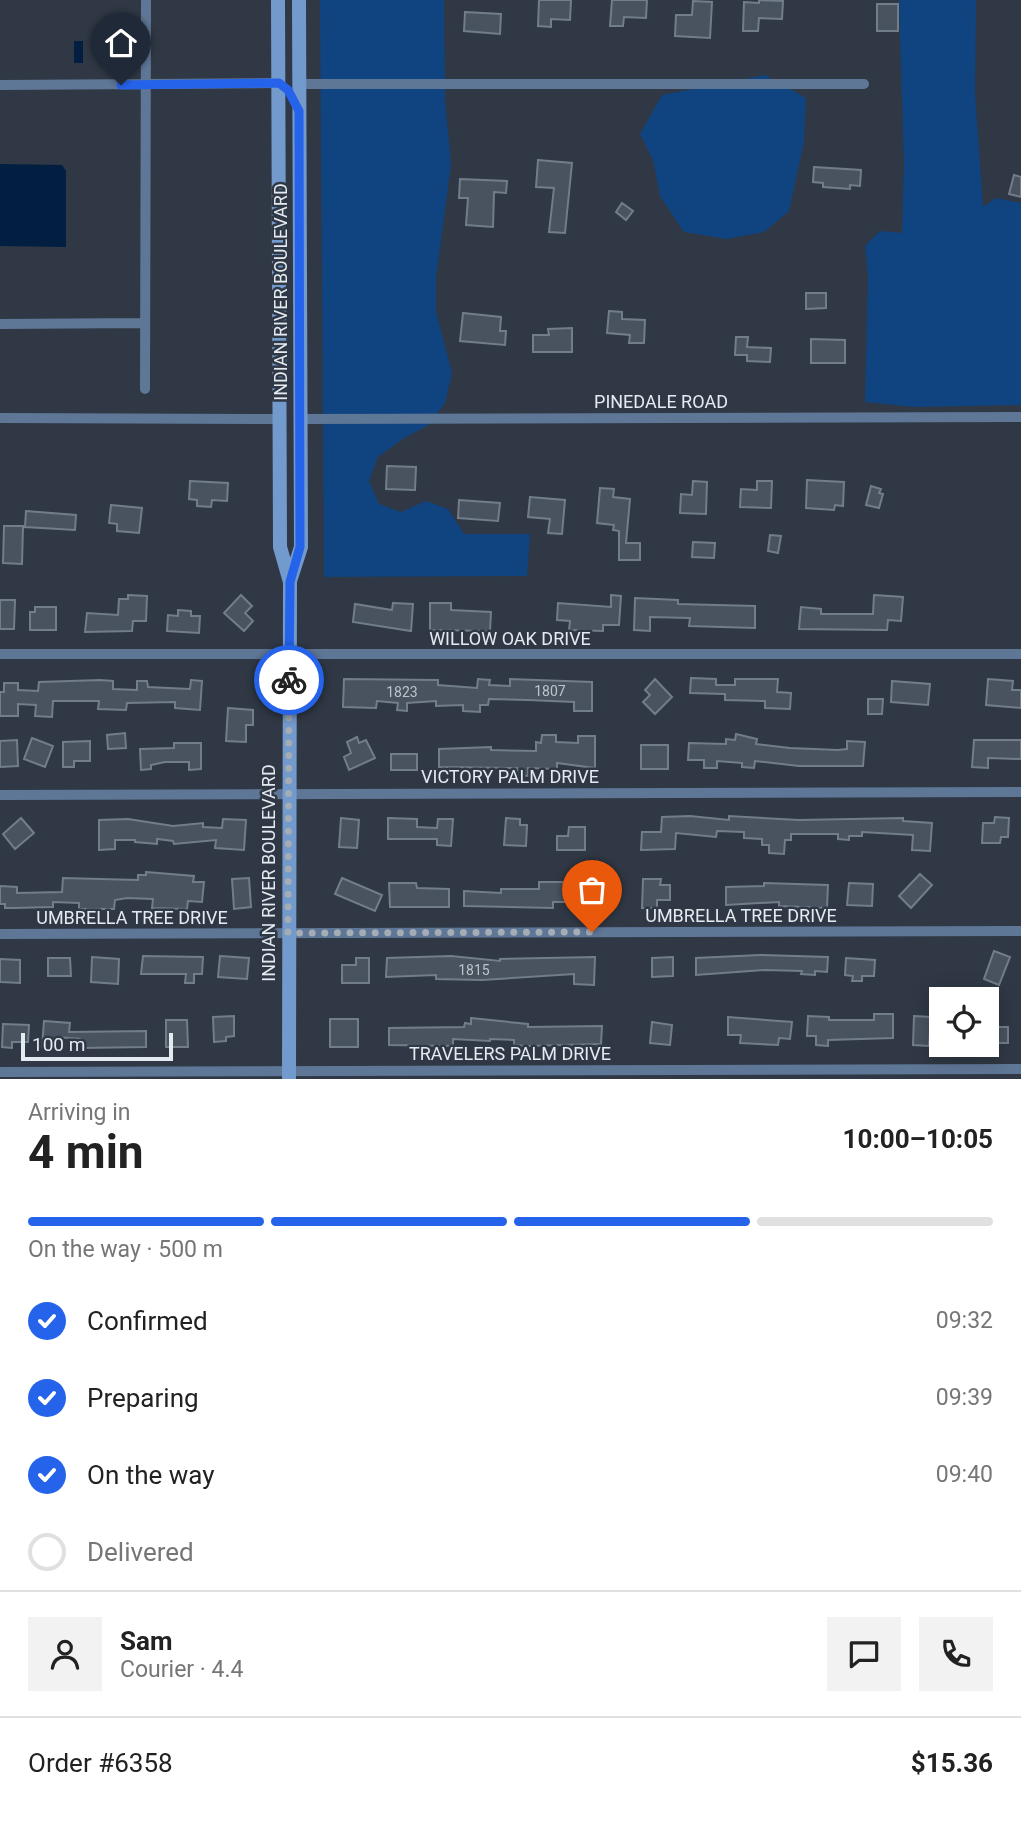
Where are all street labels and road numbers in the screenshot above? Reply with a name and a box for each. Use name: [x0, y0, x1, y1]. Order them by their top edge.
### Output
street label: INDIAN RIVER BOULEVARD: [270, 183, 291, 401]
street label: PINEDALE ROAD: [594, 391, 728, 412]
street label: WILLOW OAK DRIVE: [429, 628, 591, 649]
street label: INDIAN RIVER BOULEVARD: [258, 764, 279, 982]
street label: VICTORY PALM DRIVE: [421, 766, 599, 787]
street label: UMBRELLA TREE DRIVE: [645, 905, 837, 926]
street label: UMBRELLA TREE DRIVE: [36, 907, 228, 928]
street label: TRAVELERS PALM DRIVE: [409, 1043, 611, 1064]

